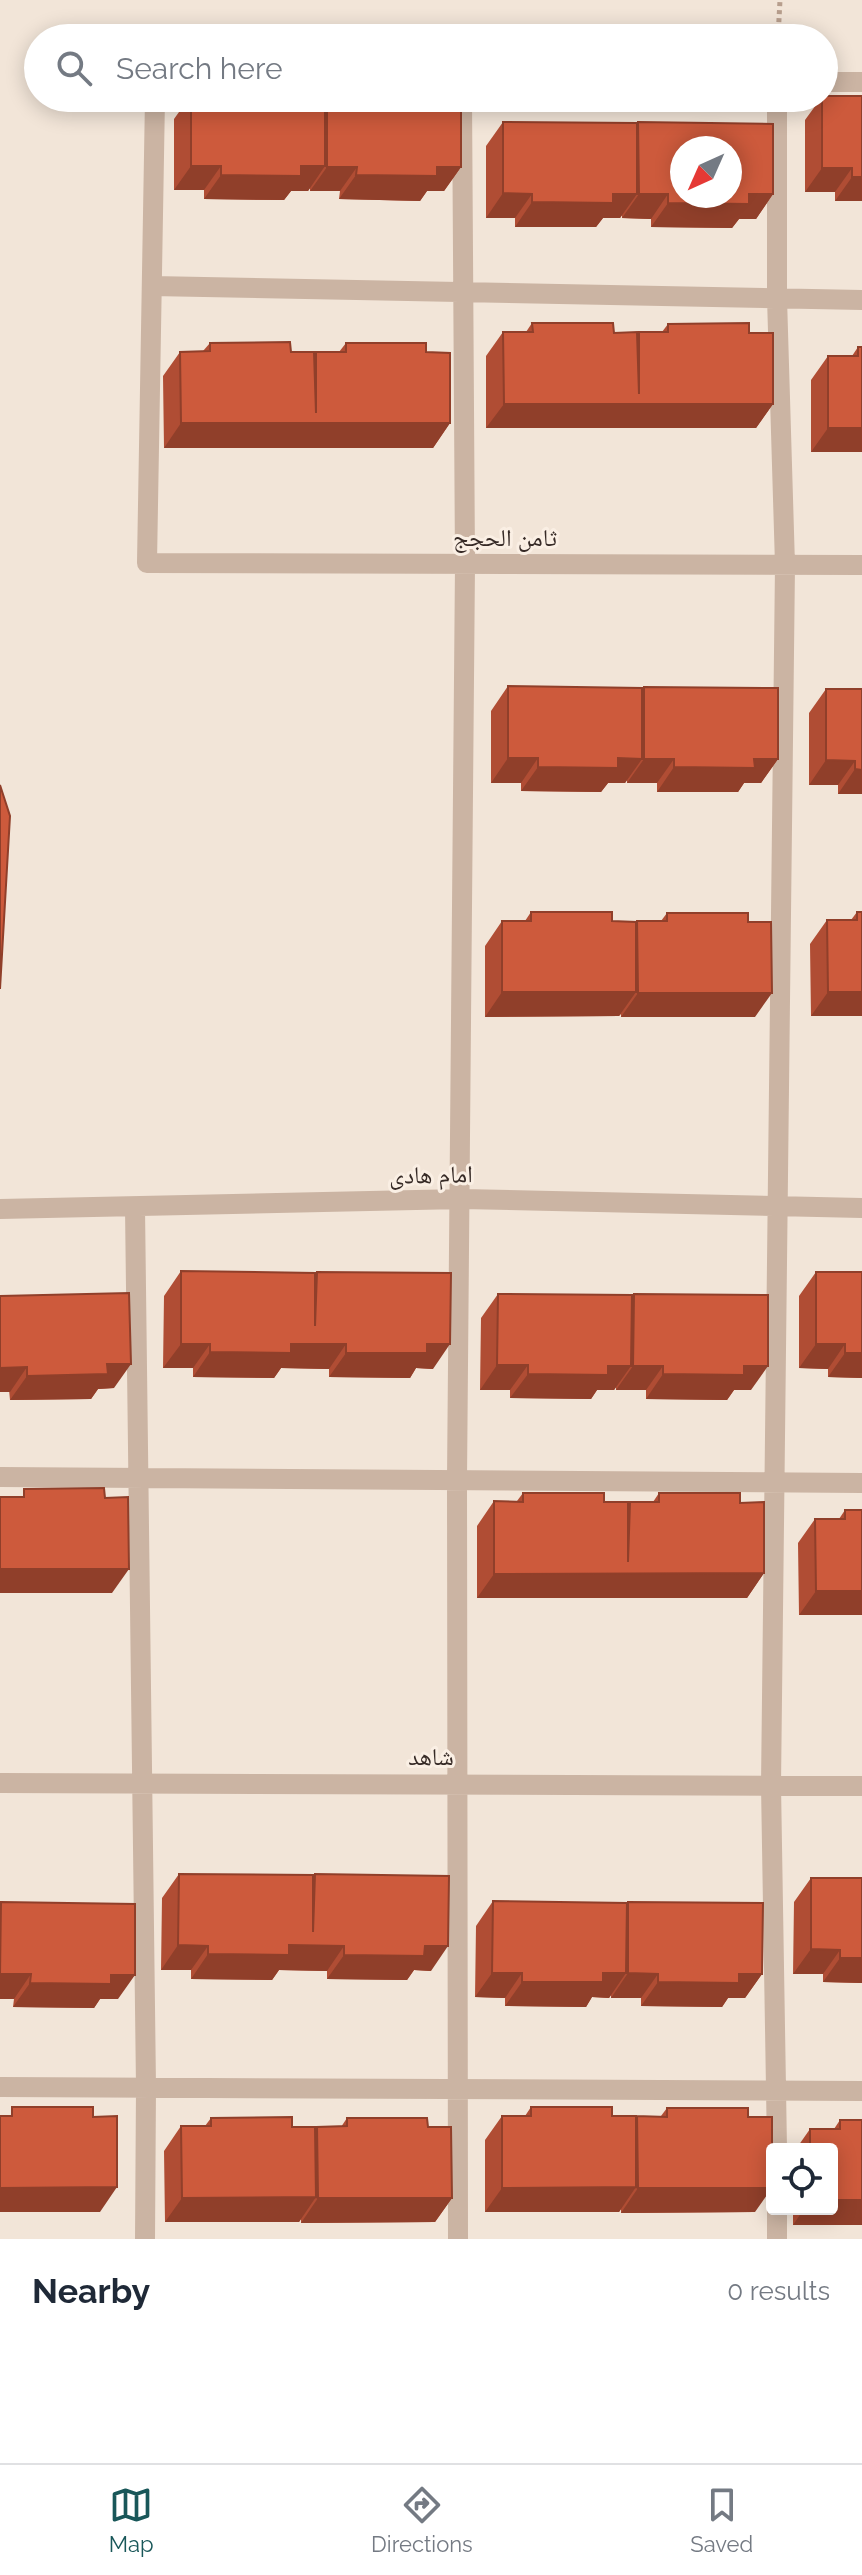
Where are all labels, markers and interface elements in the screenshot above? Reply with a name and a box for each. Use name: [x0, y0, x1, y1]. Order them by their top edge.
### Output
search box: [24, 24, 838, 112]
icon: search: [52, 46, 96, 90]
text: Search here: [116, 51, 283, 86]
north arrow: [670, 136, 742, 208]
street label: ثامن الحجج: [453, 523, 557, 553]
street label: امام هادی: [389, 1159, 473, 1192]
street label: شاهد: [408, 1742, 454, 1771]
map controls: [766, 2143, 838, 2215]
button: locate: [766, 2143, 838, 2215]
text: Nearby: [32, 2271, 150, 2311]
text: 0 results: [727, 2276, 830, 2306]
tab: Map: [109, 2483, 154, 2557]
tab: Directions: [371, 2483, 473, 2557]
tab: Saved: [690, 2483, 753, 2557]

